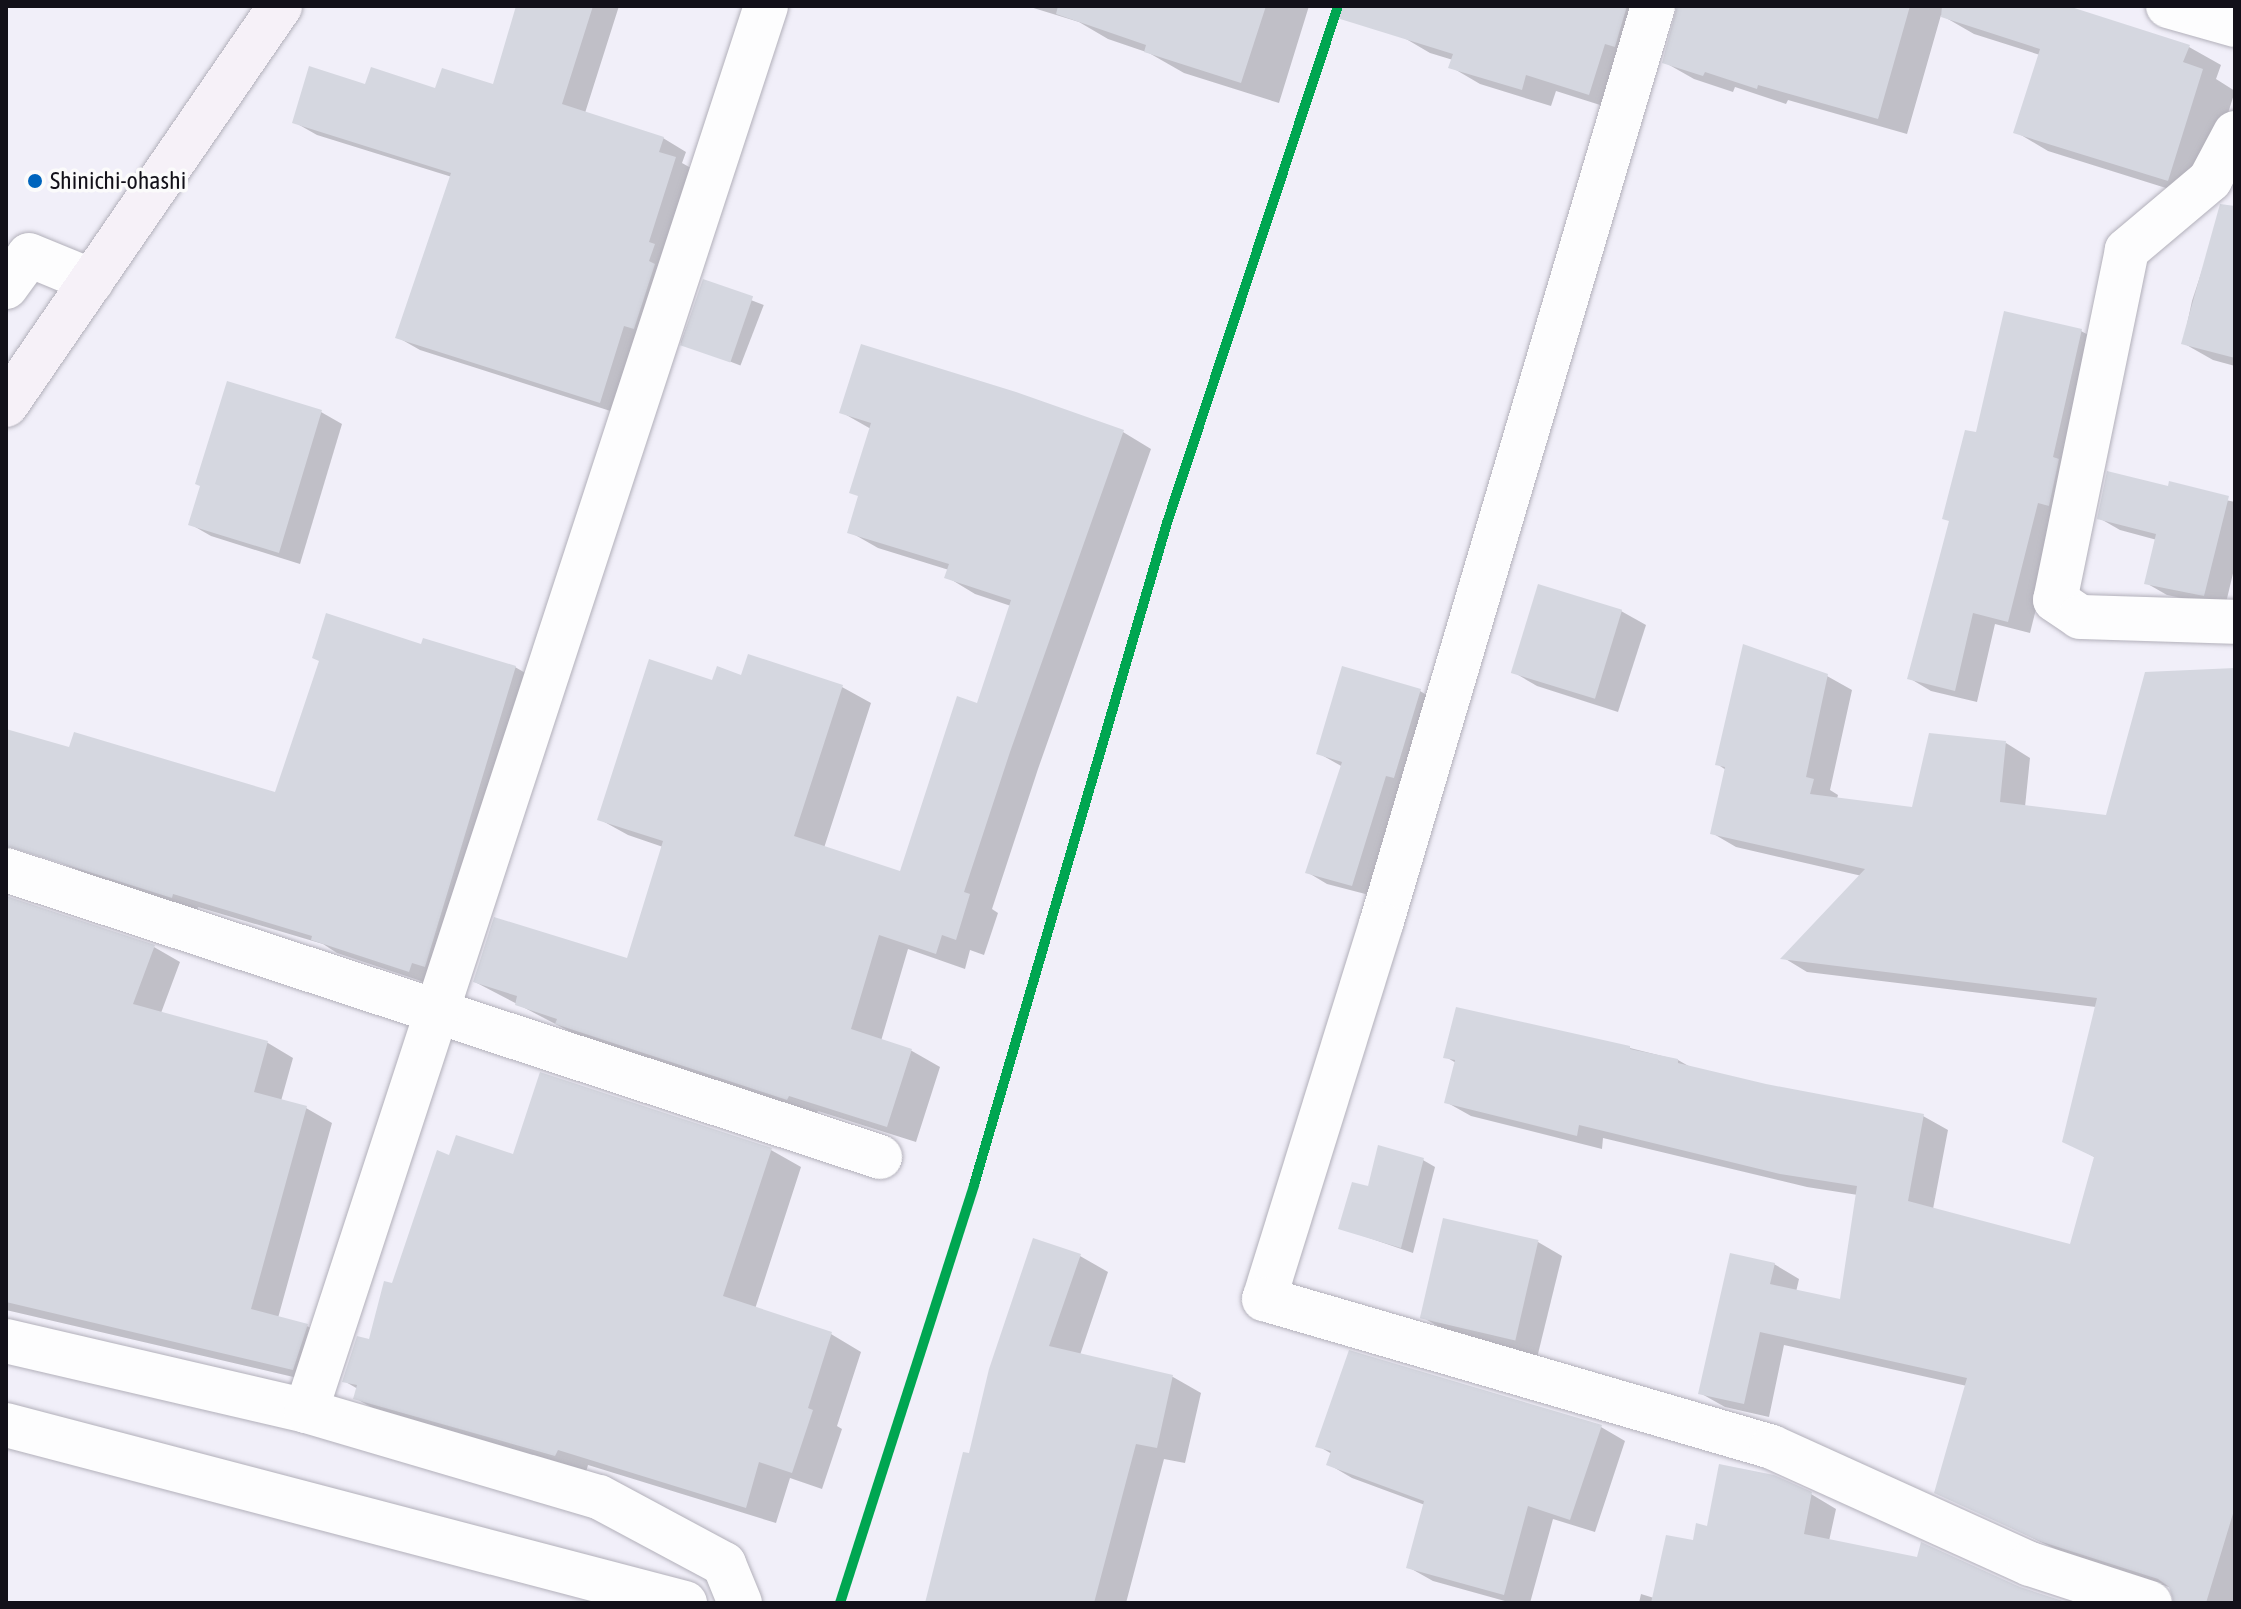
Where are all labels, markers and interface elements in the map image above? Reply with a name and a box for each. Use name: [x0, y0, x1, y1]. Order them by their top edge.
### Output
place label: Shinichi-ohashi: [50, 167, 186, 195]
marker: Shinichi-ohashi: [27, 173, 43, 189]

